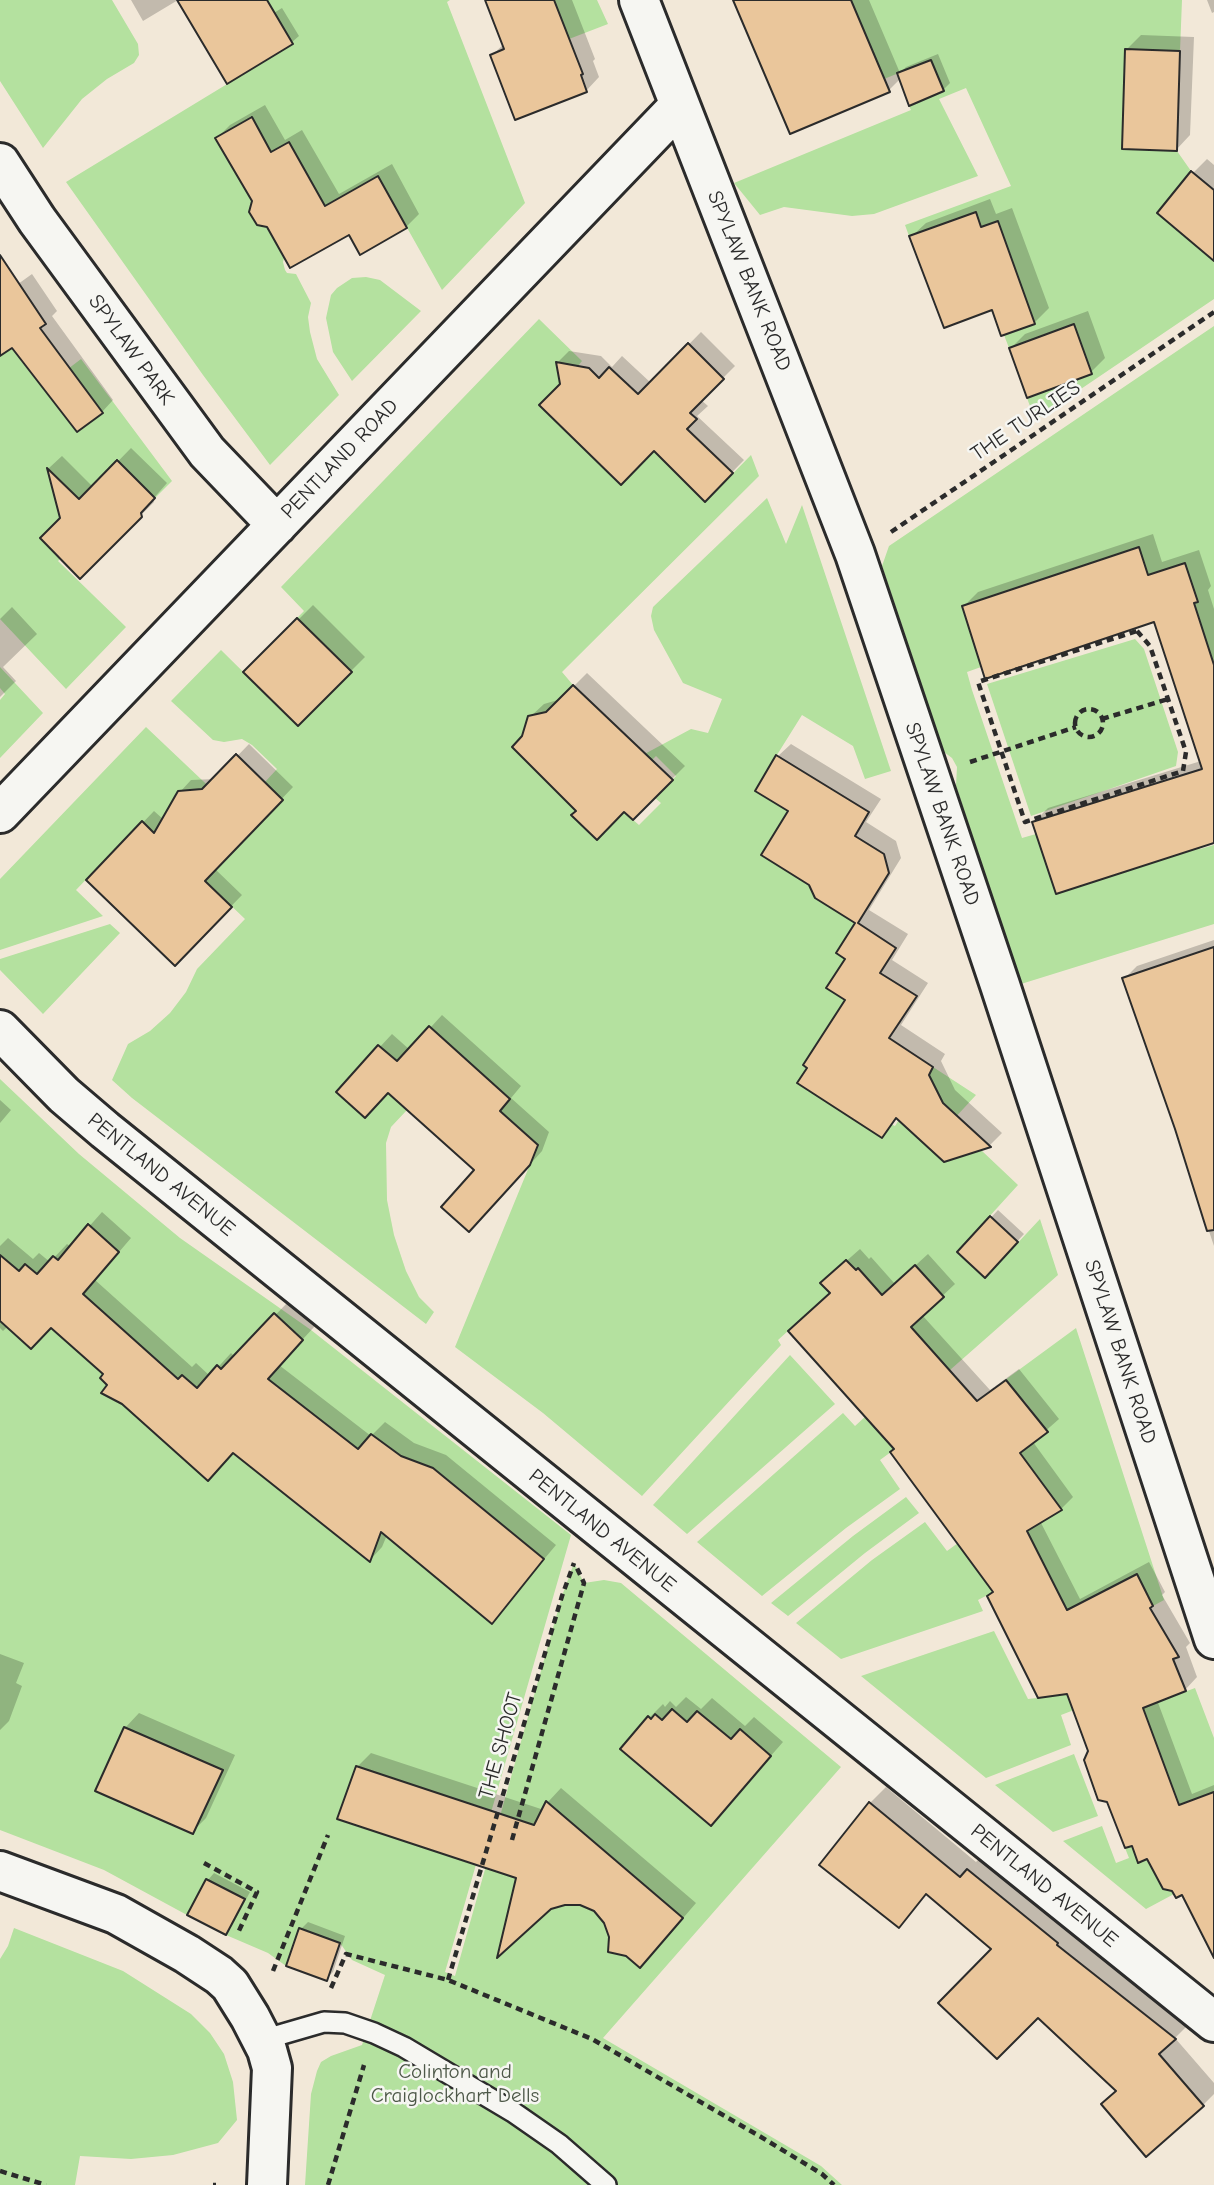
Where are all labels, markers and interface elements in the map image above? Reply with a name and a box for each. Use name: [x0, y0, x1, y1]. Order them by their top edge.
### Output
street label: SPYLAW BANK ROAD: [701, 187, 797, 375]
street label: SPYLAW PARK: [83, 290, 179, 410]
street label: THE TURLIES: [966, 375, 1086, 467]
street label: PENTLAND ROAD: [276, 394, 404, 524]
street label: SPYLAW BANK ROAD: [899, 719, 985, 909]
street label: PENTLAND AVENUE: [82, 1108, 240, 1242]
street label: SPYLAW BANK ROAD: [1078, 1257, 1162, 1447]
street label: PENTLAND AVENUE: [523, 1464, 681, 1598]
street label: THE SHOOT: [474, 1690, 528, 1802]
street label: PENTLAND AVENUE: [965, 1819, 1123, 1953]
park label: Colinton and Craiglockhart Dells: [371, 2059, 539, 2109]

